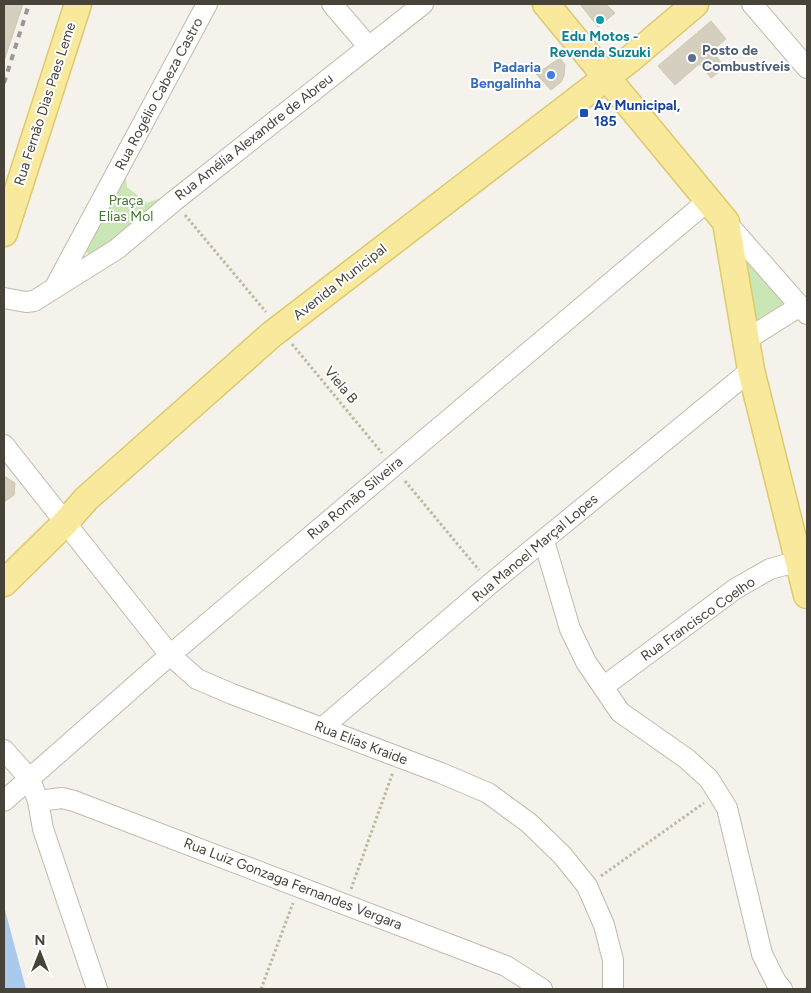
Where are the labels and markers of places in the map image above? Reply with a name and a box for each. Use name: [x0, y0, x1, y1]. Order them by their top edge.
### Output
marker: Edu Motos - Revenda Suzuki: [594, 14, 606, 26]
place label: Edu Motos - Revenda Suzuki: [549, 28, 651, 61]
place label: Posto de Combustíveis: [702, 42, 791, 75]
marker: Posto de Combustíveis: [686, 52, 698, 64]
place label: Padaria Bengalinha: [470, 59, 541, 92]
marker: Padaria Bengalinha: [545, 69, 557, 81]
place label: Av Municipal, 185: [594, 97, 681, 130]
marker: Av Municipal, 185: [578, 107, 590, 119]

